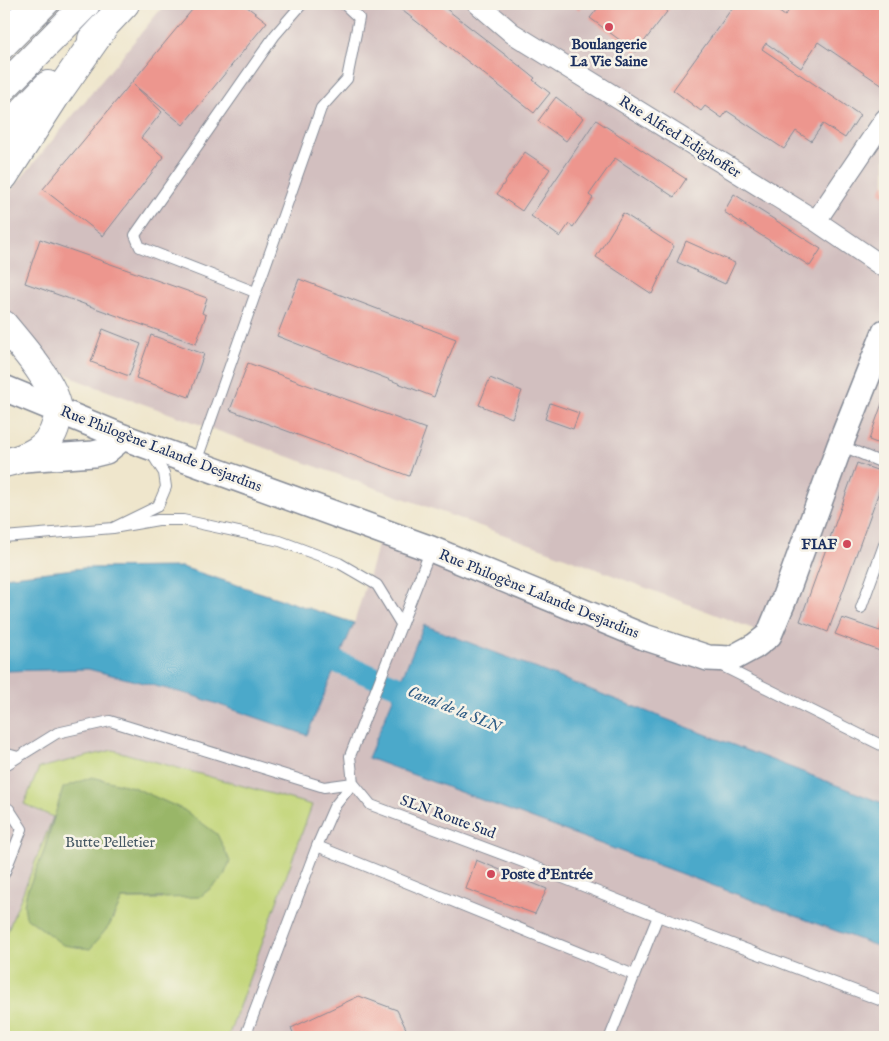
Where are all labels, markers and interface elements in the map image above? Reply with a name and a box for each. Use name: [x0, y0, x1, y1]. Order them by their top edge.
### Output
marker: Boulangerie La Vie Saine: [603, 21, 615, 33]
place label: Boulangerie La Vie Saine: [570, 35, 648, 71]
street label: Rue Alfred Edighoffer: [615, 92, 745, 183]
street label: Rue Philogène Lalande Desjardins: [58, 402, 264, 496]
place label: FIAF: [801, 535, 837, 554]
marker: FIAF: [841, 538, 853, 550]
street label: Rue Philogène Lalande Desjardins: [436, 545, 642, 643]
water label: Canal de la SLN: [404, 682, 505, 738]
street label: SLN Route Sud: [398, 791, 499, 843]
park label: Butte Pelletier: [65, 833, 156, 852]
place label: Poste d'Entrée: [501, 865, 593, 884]
marker: Poste d'Entrée: [485, 868, 497, 880]

